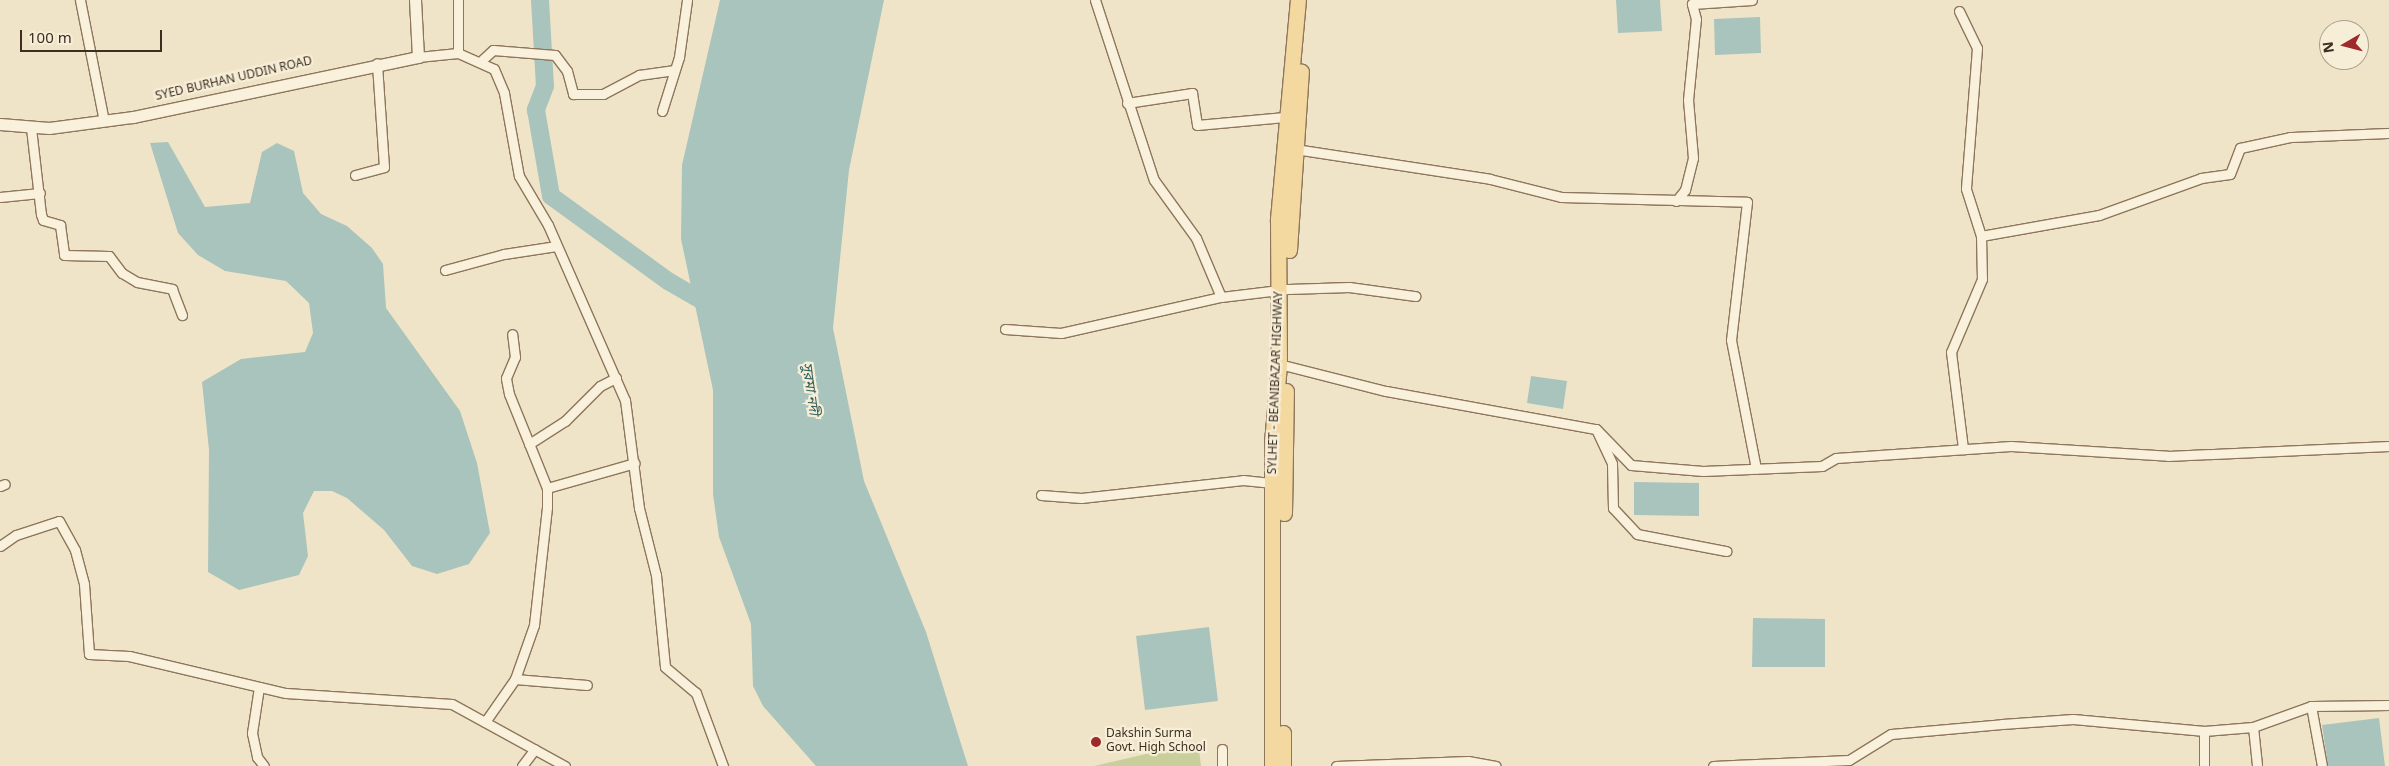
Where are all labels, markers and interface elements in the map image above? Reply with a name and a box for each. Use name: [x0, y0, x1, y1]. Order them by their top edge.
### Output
scale bar: [22, 20, 165, 52]
north arrow: [2319, 20, 2369, 70]
text: 100 m: [28, 29, 72, 49]
text: N: [2319, 40, 2340, 54]
street label: SYED BURHAN UDDIN ROAD: [154, 55, 314, 105]
street label: SYLHET - BEANIBAZAR HIGHWAY: [1267, 291, 1287, 475]
water label: সুরমা নদী: [797, 362, 821, 416]
place label: Dakshin Surma Govt. High School: [1106, 728, 1206, 756]
marker: Dakshin Surma Govt. High School: [1090, 736, 1102, 748]

